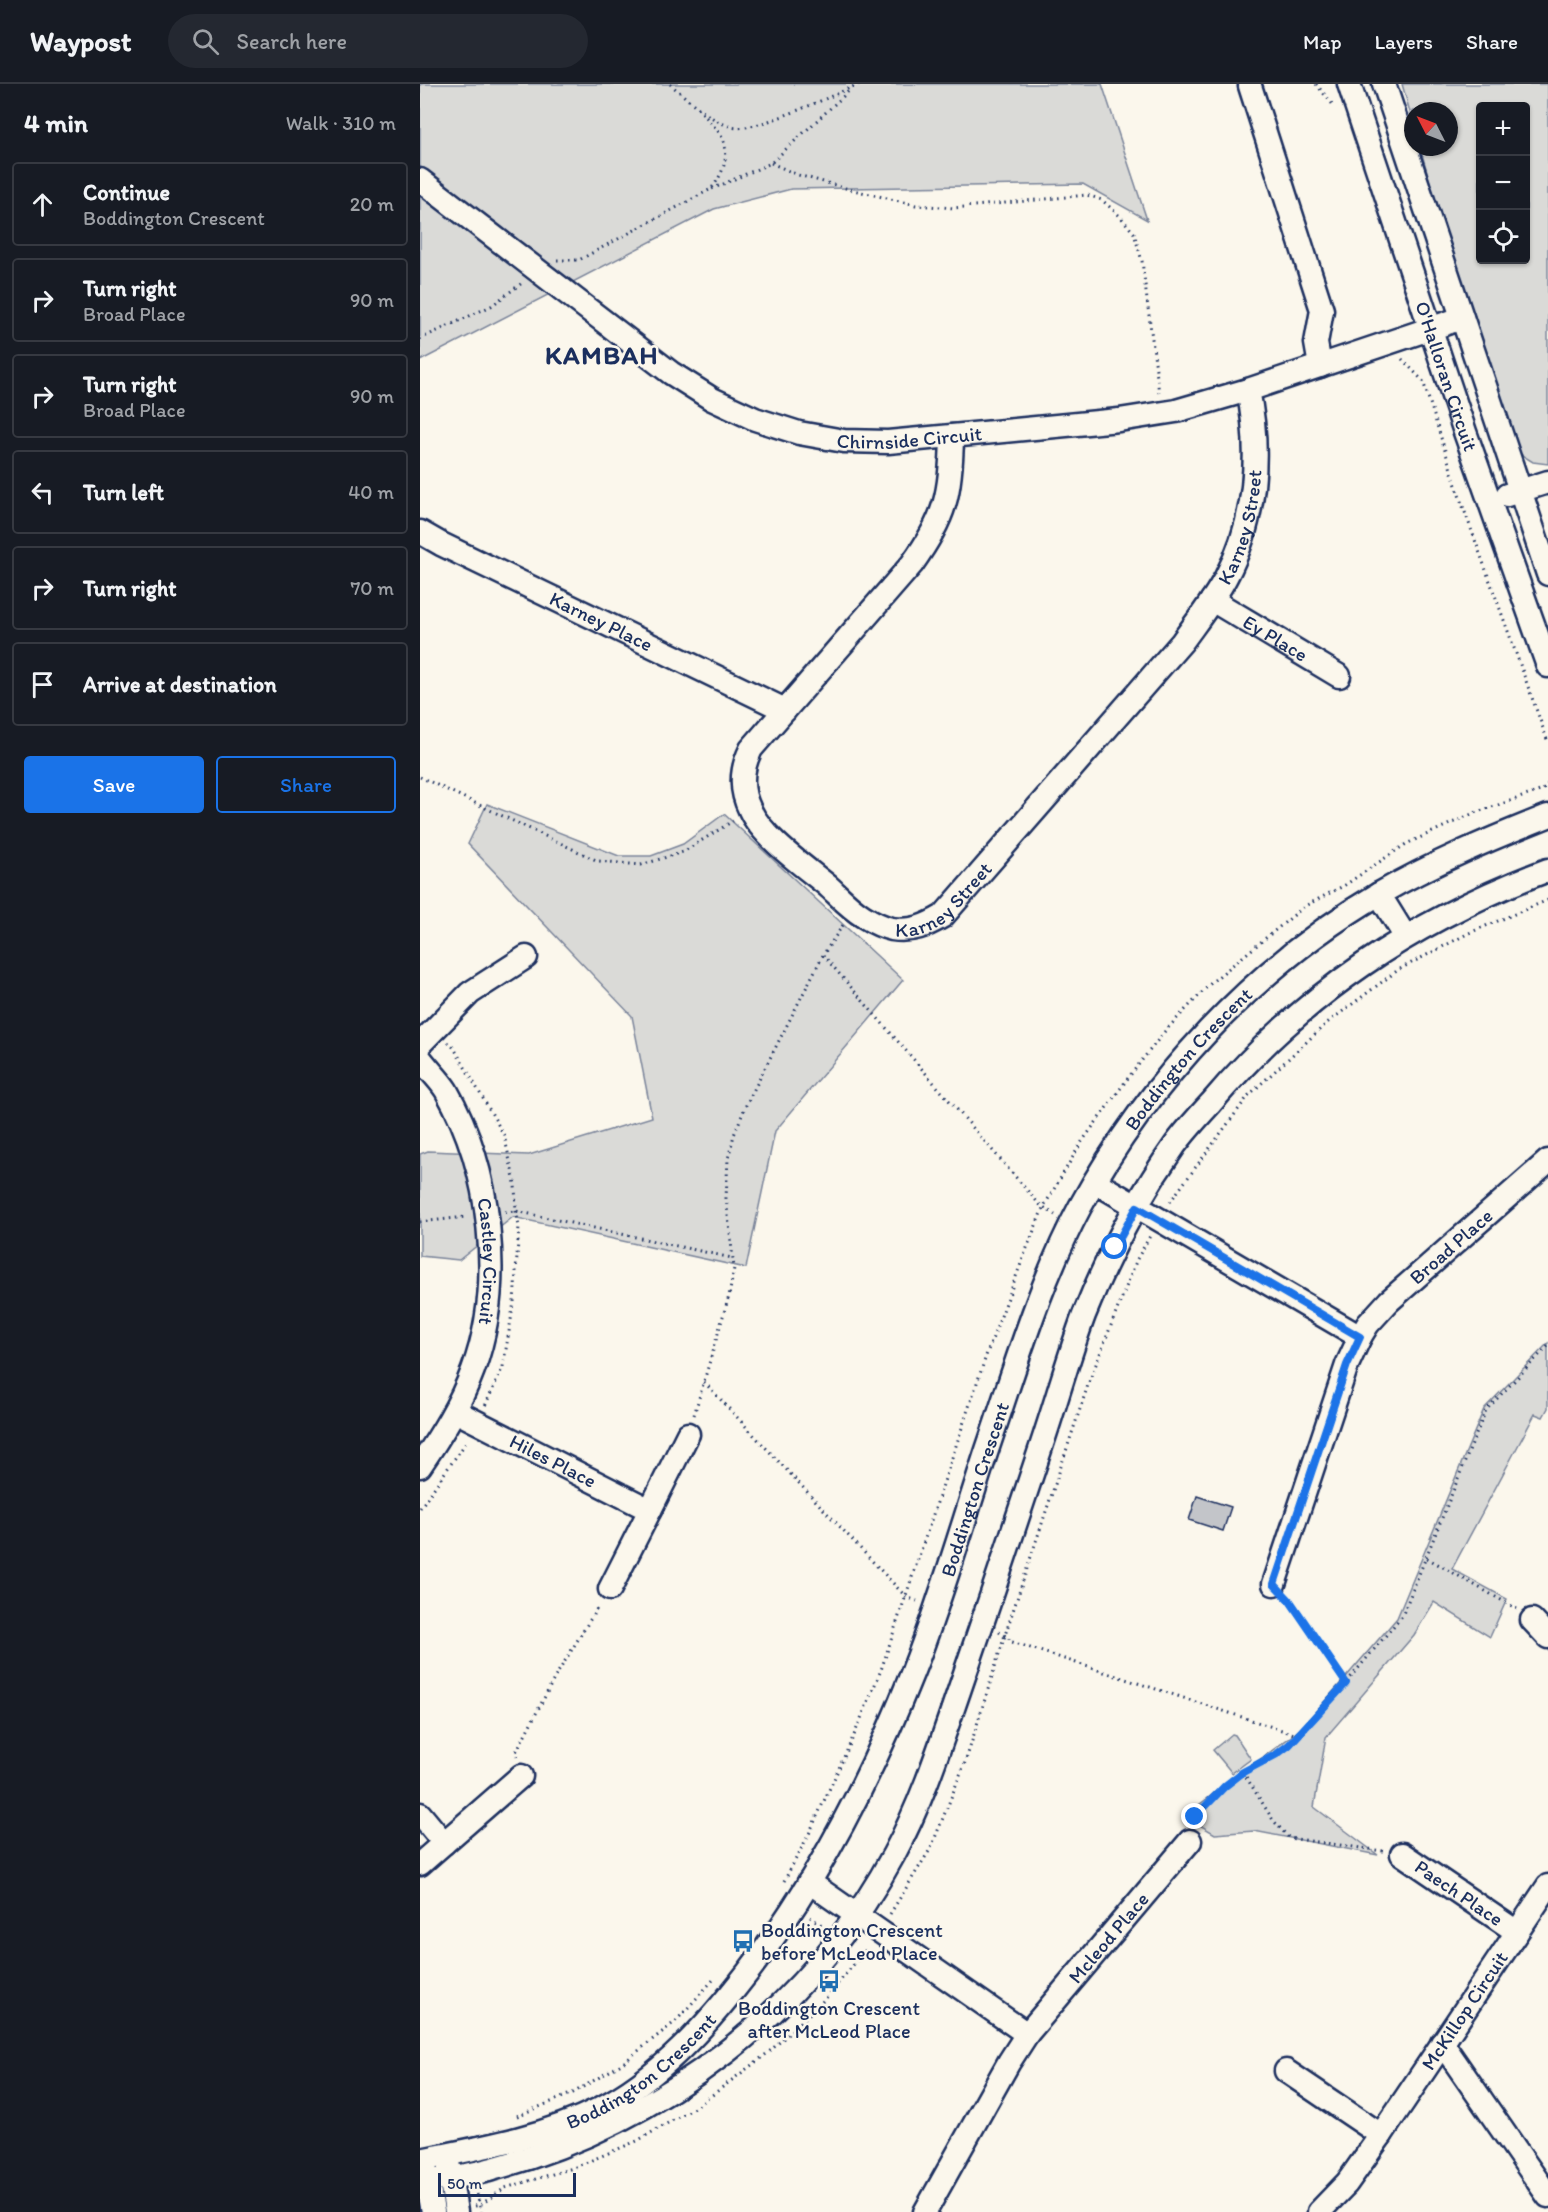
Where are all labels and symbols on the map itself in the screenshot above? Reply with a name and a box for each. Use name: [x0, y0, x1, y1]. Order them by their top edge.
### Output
north arrow: [1404, 102, 1458, 156]
street label: O'Halloran Circuit: [1410, 298, 1483, 454]
district label: KAMBAH: [545, 339, 659, 371]
street label: Chirnside Circuit: [835, 421, 983, 454]
street label: Karney Street: [1212, 469, 1266, 588]
street label: Karney Place: [546, 586, 657, 656]
street label: Ey Place: [1239, 609, 1312, 667]
street label: Karney Street: [895, 857, 997, 942]
street label: Boddington Crescent: [1119, 982, 1257, 1135]
street label: Castley Circuit: [472, 1196, 502, 1327]
street label: Broad Place: [1405, 1204, 1497, 1289]
route start: [1101, 1233, 1127, 1259]
street label: Boddington Crescent: [935, 1399, 1014, 1580]
street label: Hiles Place: [506, 1429, 600, 1493]
route end: [1181, 1803, 1207, 1829]
street label: Paech Place: [1410, 1854, 1508, 1931]
street label: Mcleod Place: [1063, 1887, 1154, 1988]
place label: Boddington Crescent before McLeod Place: [761, 1918, 943, 1965]
bus stop icon: Boddington Crescent before McLeod Place: [730, 1928, 756, 1954]
street label: McKillop Circuit: [1416, 1947, 1513, 2075]
bus stop icon: Boddington Crescent after McLeod Place: [816, 1968, 842, 1994]
place label: Boddington Crescent after McLeod Place: [738, 1996, 920, 2043]
street label: Boddington Crescent: [563, 2008, 721, 2134]
scale bar: [438, 2170, 576, 2198]

